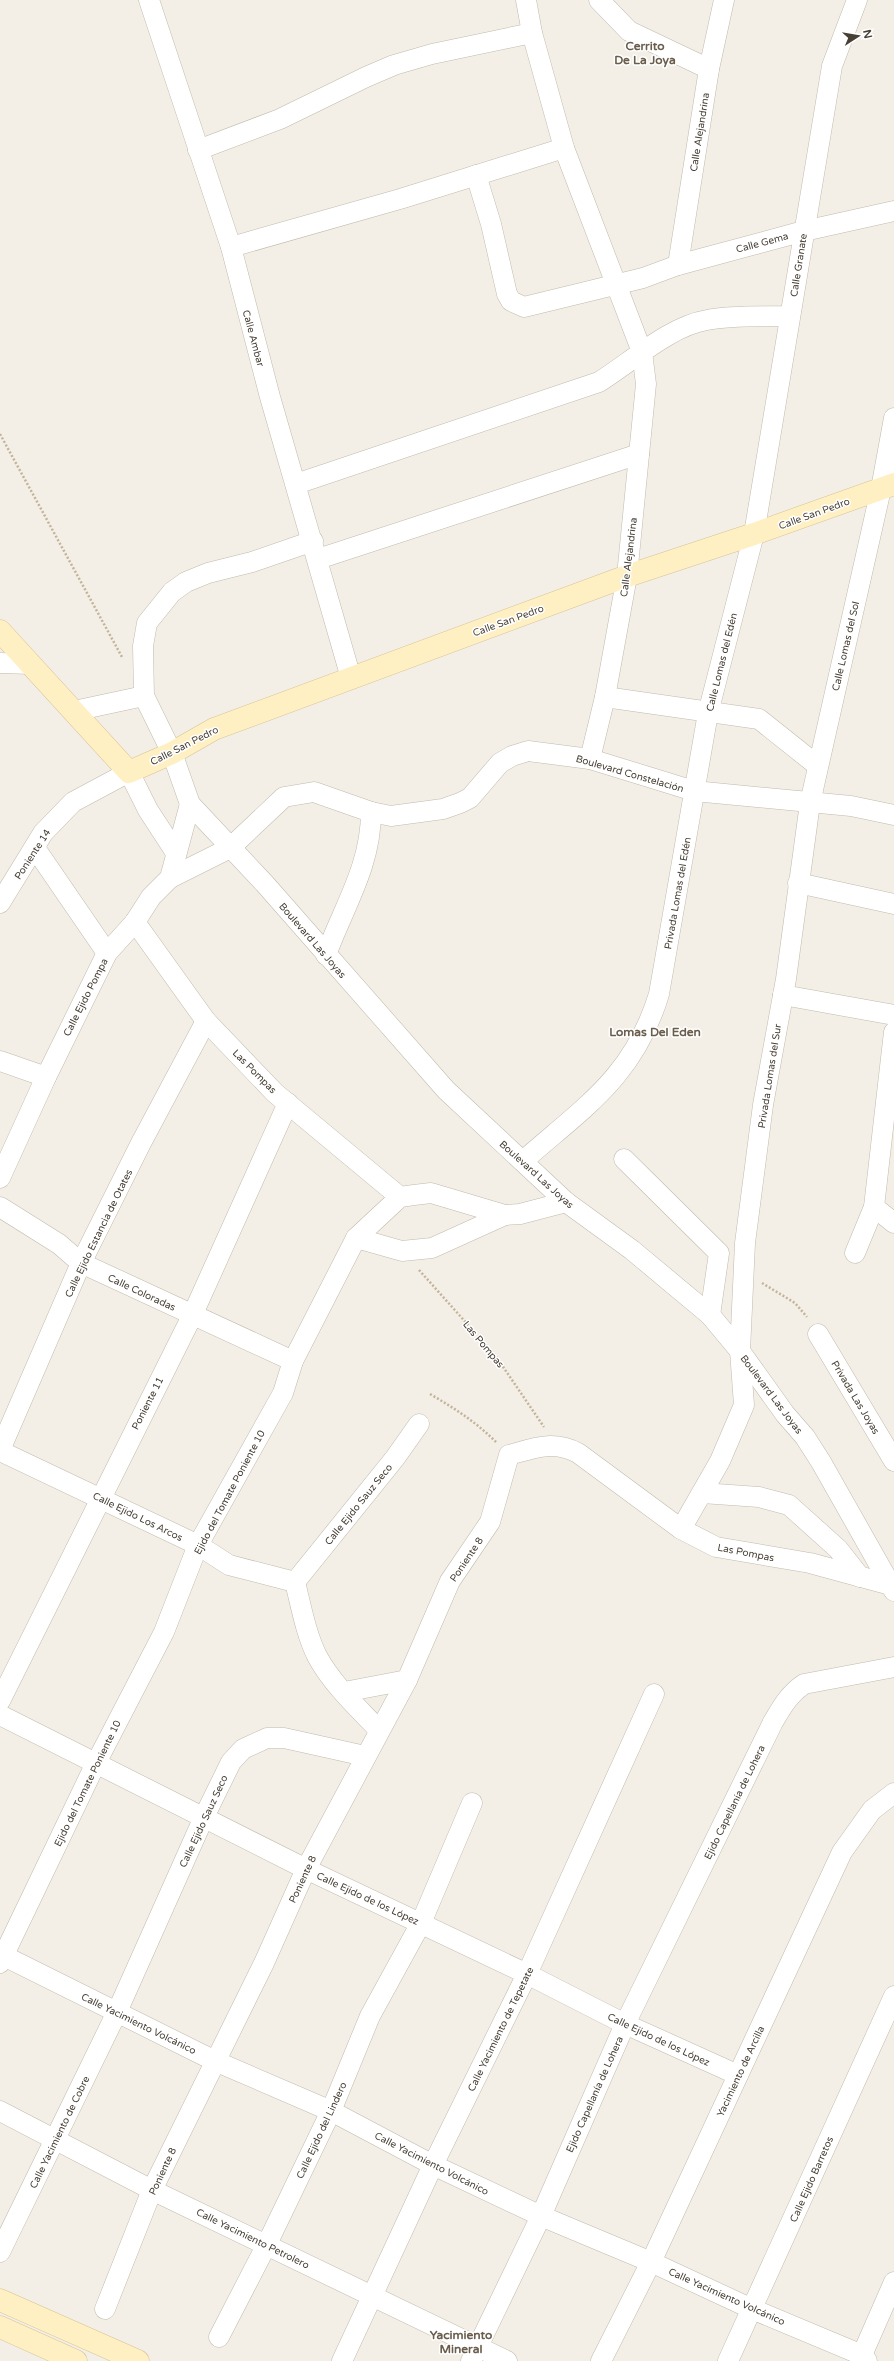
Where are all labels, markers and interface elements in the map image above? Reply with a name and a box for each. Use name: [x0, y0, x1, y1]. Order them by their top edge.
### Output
north arrow: [838, 16, 878, 56]
text: N: [860, 28, 875, 40]
district label: Cerrito De La Joya: [614, 39, 676, 68]
street label: Calle Alejandrina: [688, 92, 712, 173]
street label: Calle Gema: [735, 230, 790, 256]
street label: Calle Granate: [788, 232, 810, 298]
street label: Calle Ambar: [240, 309, 266, 368]
street label: Calle San Pedro: [777, 496, 851, 532]
street label: Calle Alejandrina: [618, 517, 640, 598]
street label: Calle Lomas del Sol: [830, 600, 862, 692]
street label: Calle San Pedro: [471, 603, 545, 639]
street label: Calle Lomas del Edén: [704, 612, 740, 713]
street label: Calle San Pedro: [148, 724, 220, 768]
street label: Boulevard Constelación: [574, 753, 685, 795]
street label: Poniente 14: [12, 827, 54, 882]
street label: Privada Lomas del Edén: [662, 836, 694, 950]
street label: Boulevard Las Joyas: [276, 901, 348, 981]
street label: Calle Ejido Pompa: [61, 956, 111, 1038]
street label: Privada Lomas del Sur: [756, 1023, 784, 1129]
district label: Lomas Del Eden: [609, 1025, 701, 1039]
street label: Las Pompas: [230, 1047, 279, 1096]
street label: Boulevard Las Joyas: [497, 1138, 576, 1211]
street label: Calle Ejido Estancia de Otates: [63, 1167, 135, 1299]
street label: Calle Coloradas: [106, 1272, 178, 1314]
street label: Las Pompas: [460, 1319, 506, 1371]
street label: Boulevard Las Joyas: [738, 1353, 805, 1437]
street label: Privada Las Joyas: [828, 1359, 882, 1437]
street label: Poniente 11: [130, 1375, 166, 1432]
street label: Ejido del Tomate Poniente 10: [192, 1428, 268, 1557]
street label: Calle Ejido Sauz Seco: [322, 1462, 395, 1548]
street label: Calle Ejido Los Arcos: [91, 1490, 185, 1544]
street label: Poniente 8: [448, 1535, 486, 1584]
street label: Las Pompas: [717, 1542, 775, 1564]
street label: Ejido del Tomate Poniente 10: [52, 1718, 124, 1849]
street label: Ejido Capellanía de Lohera: [702, 1743, 768, 1862]
street label: Calle Ejido Sauz Seco: [177, 1773, 231, 1870]
street label: Poniente 8: [287, 1854, 319, 1905]
street label: Calle Ejido de los López: [314, 1870, 421, 1928]
street label: Calle Yacimiento de Tepetate: [465, 1965, 536, 2094]
street label: Calle Yacimiento Volcánico: [79, 1991, 198, 2057]
street label: Calle Ejido de los López: [605, 2011, 712, 2069]
street label: Yacimiento de Arcilla: [715, 2024, 767, 2119]
street label: Ejido Capellanía de Lohera: [564, 2034, 626, 2154]
street label: Calle Yacimiento de Cobre: [27, 2074, 93, 2191]
street label: Calle Ejido del Lindero: [294, 2080, 350, 2181]
street label: Calle Yacimiento Volcánico: [373, 2130, 491, 2198]
street label: Calle Ejido Barretos: [788, 2135, 836, 2224]
street label: Poniente 8: [147, 2146, 179, 2197]
street label: Calle Yacimiento Petrolero: [194, 2206, 311, 2272]
street label: Calle Yacimiento Volcánico: [666, 2266, 787, 2328]
district label: Yacimiento Mineral: [430, 2328, 492, 2356]

